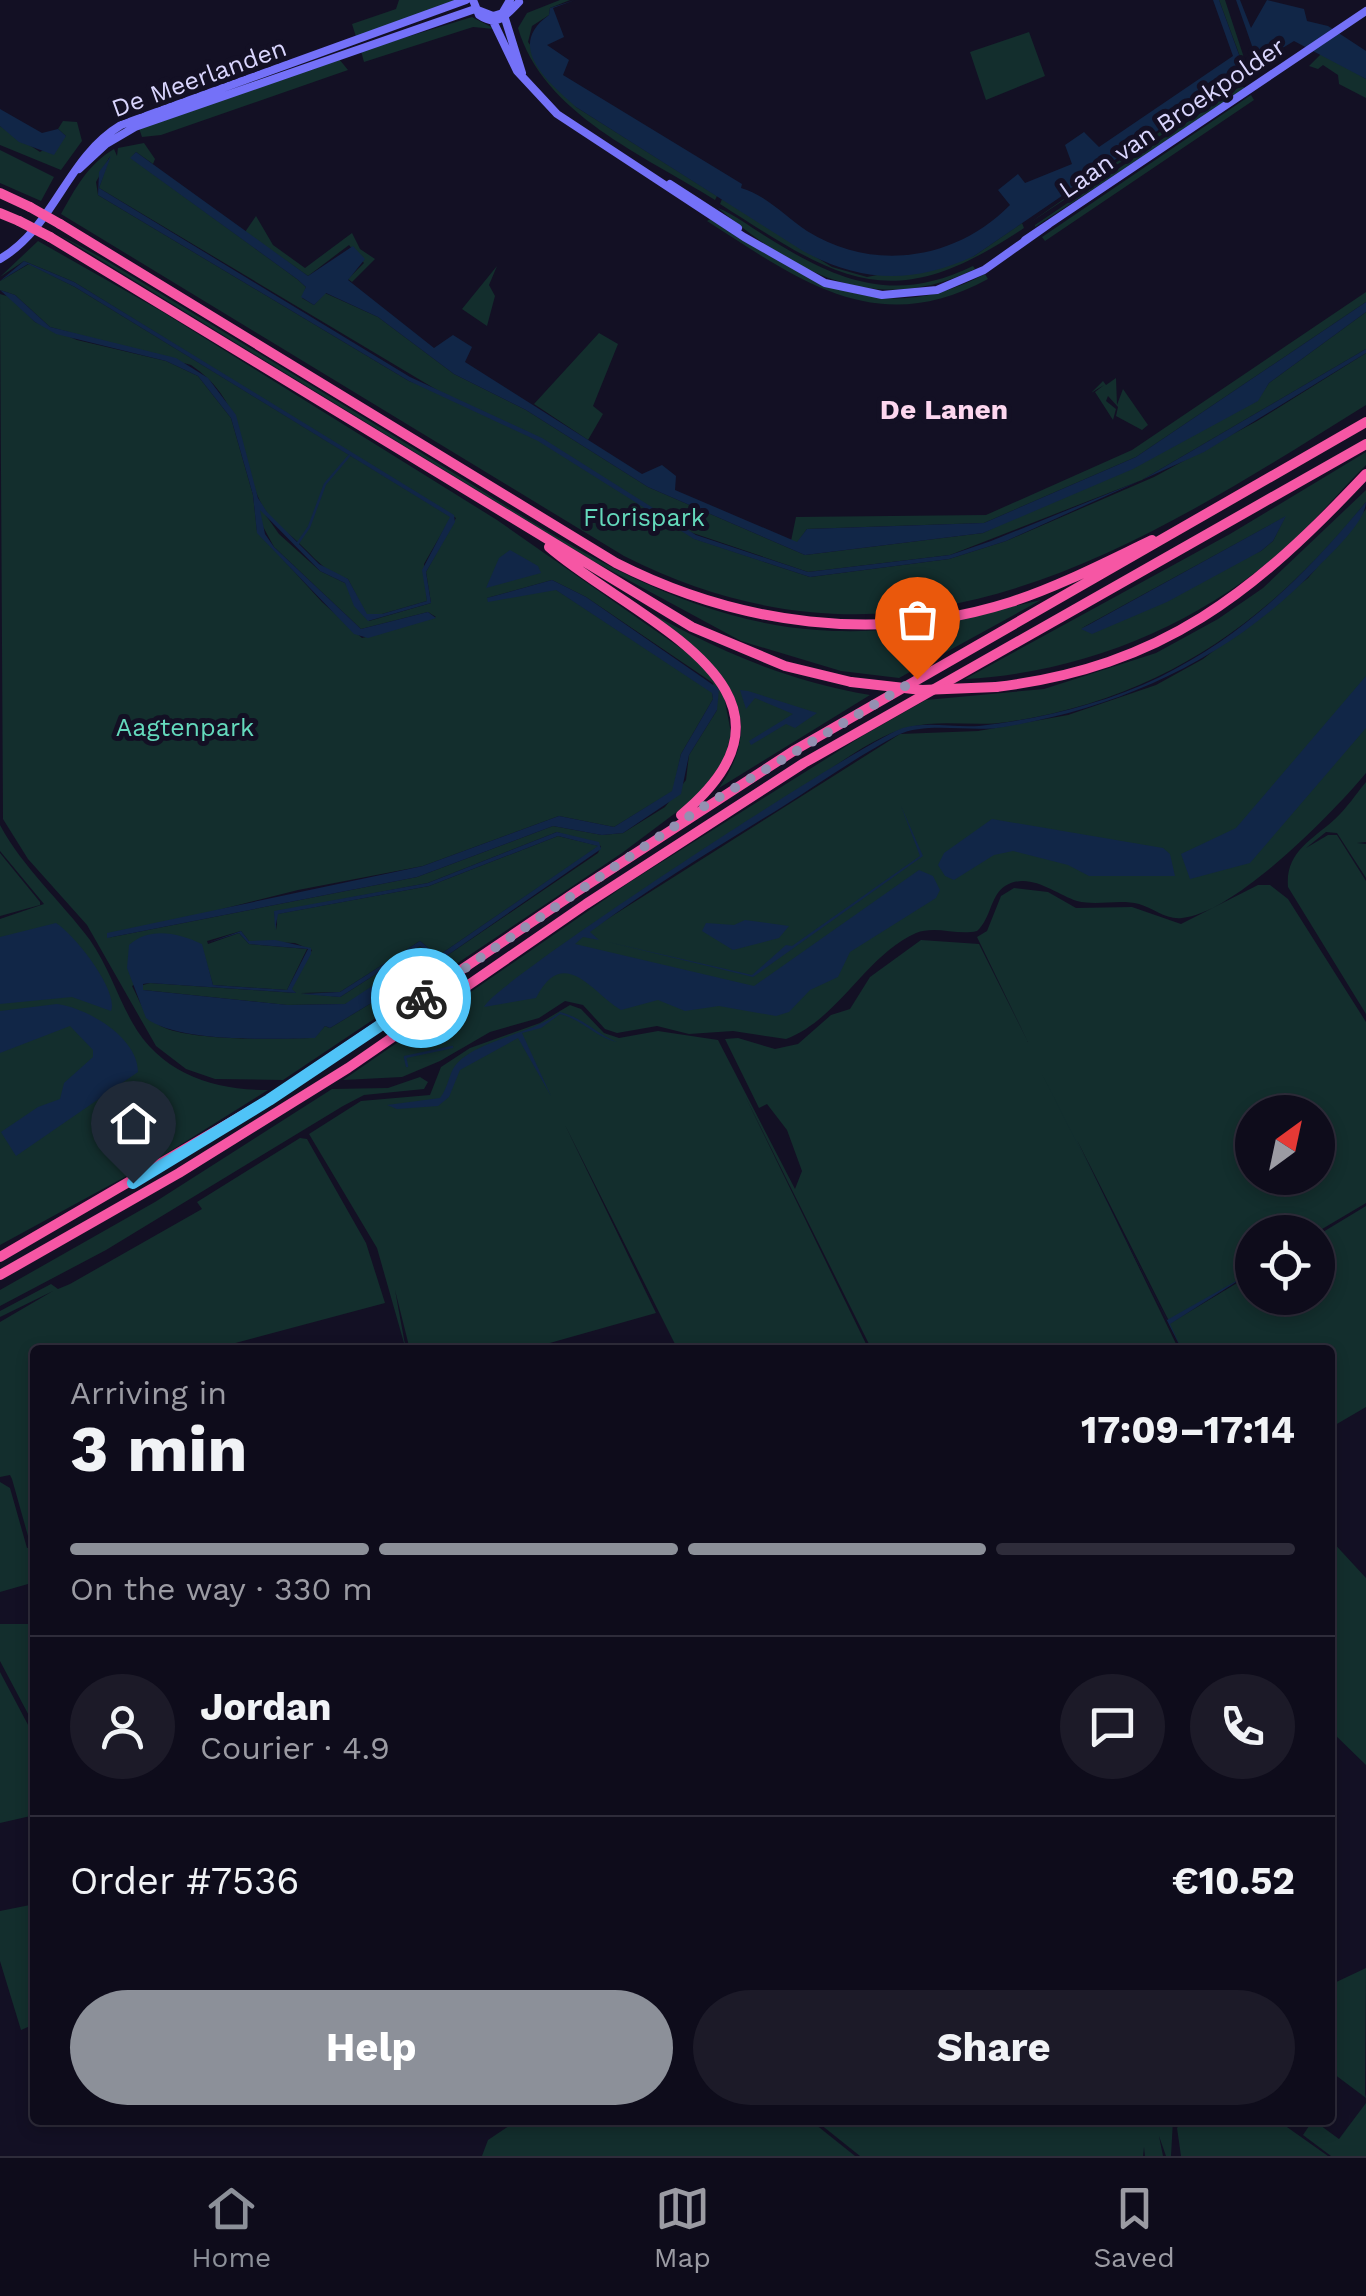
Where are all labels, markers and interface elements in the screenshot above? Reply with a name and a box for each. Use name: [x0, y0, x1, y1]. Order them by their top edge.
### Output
street label: Laan van Broekpolder: [1054, 32, 1290, 204]
street label: De Meerlanden: [108, 33, 290, 123]
district label: De Lanen: [880, 393, 1008, 426]
park label: Florispark: [583, 503, 705, 532]
pin: [875, 577, 960, 680]
icon: bag: [890, 592, 945, 647]
park label: Aagtenpark: [116, 713, 254, 742]
courier: [371, 948, 471, 1048]
icon: bike: [394, 971, 449, 1026]
pin: [91, 1081, 176, 1184]
north arrow: [1235, 1095, 1335, 1195]
map controls: [1235, 1095, 1335, 1315]
icon: home: [106, 1096, 161, 1151]
button: locate: [1235, 1215, 1335, 1315]
text: Arriving in: [70, 1374, 227, 1412]
text: 17:09–17:14: [1081, 1408, 1295, 1452]
text: 3 min: [70, 1411, 248, 1487]
text: On the way · 330 m: [70, 1570, 373, 1608]
button: person: [70, 1674, 175, 1779]
button: chat: [1060, 1674, 1165, 1779]
button: phone: [1190, 1674, 1295, 1779]
text: Jordan: [200, 1685, 332, 1729]
text: Courier · 4.9: [200, 1729, 390, 1767]
text: Order #7536: [70, 1859, 299, 1903]
text: €10.52: [1172, 1859, 1295, 1903]
button: Help: [70, 1990, 673, 2105]
button: Share: [693, 1990, 1295, 2105]
tab: Home: [191, 2181, 271, 2274]
tab: Map: [654, 2181, 711, 2274]
tab: Saved: [1093, 2181, 1175, 2274]

